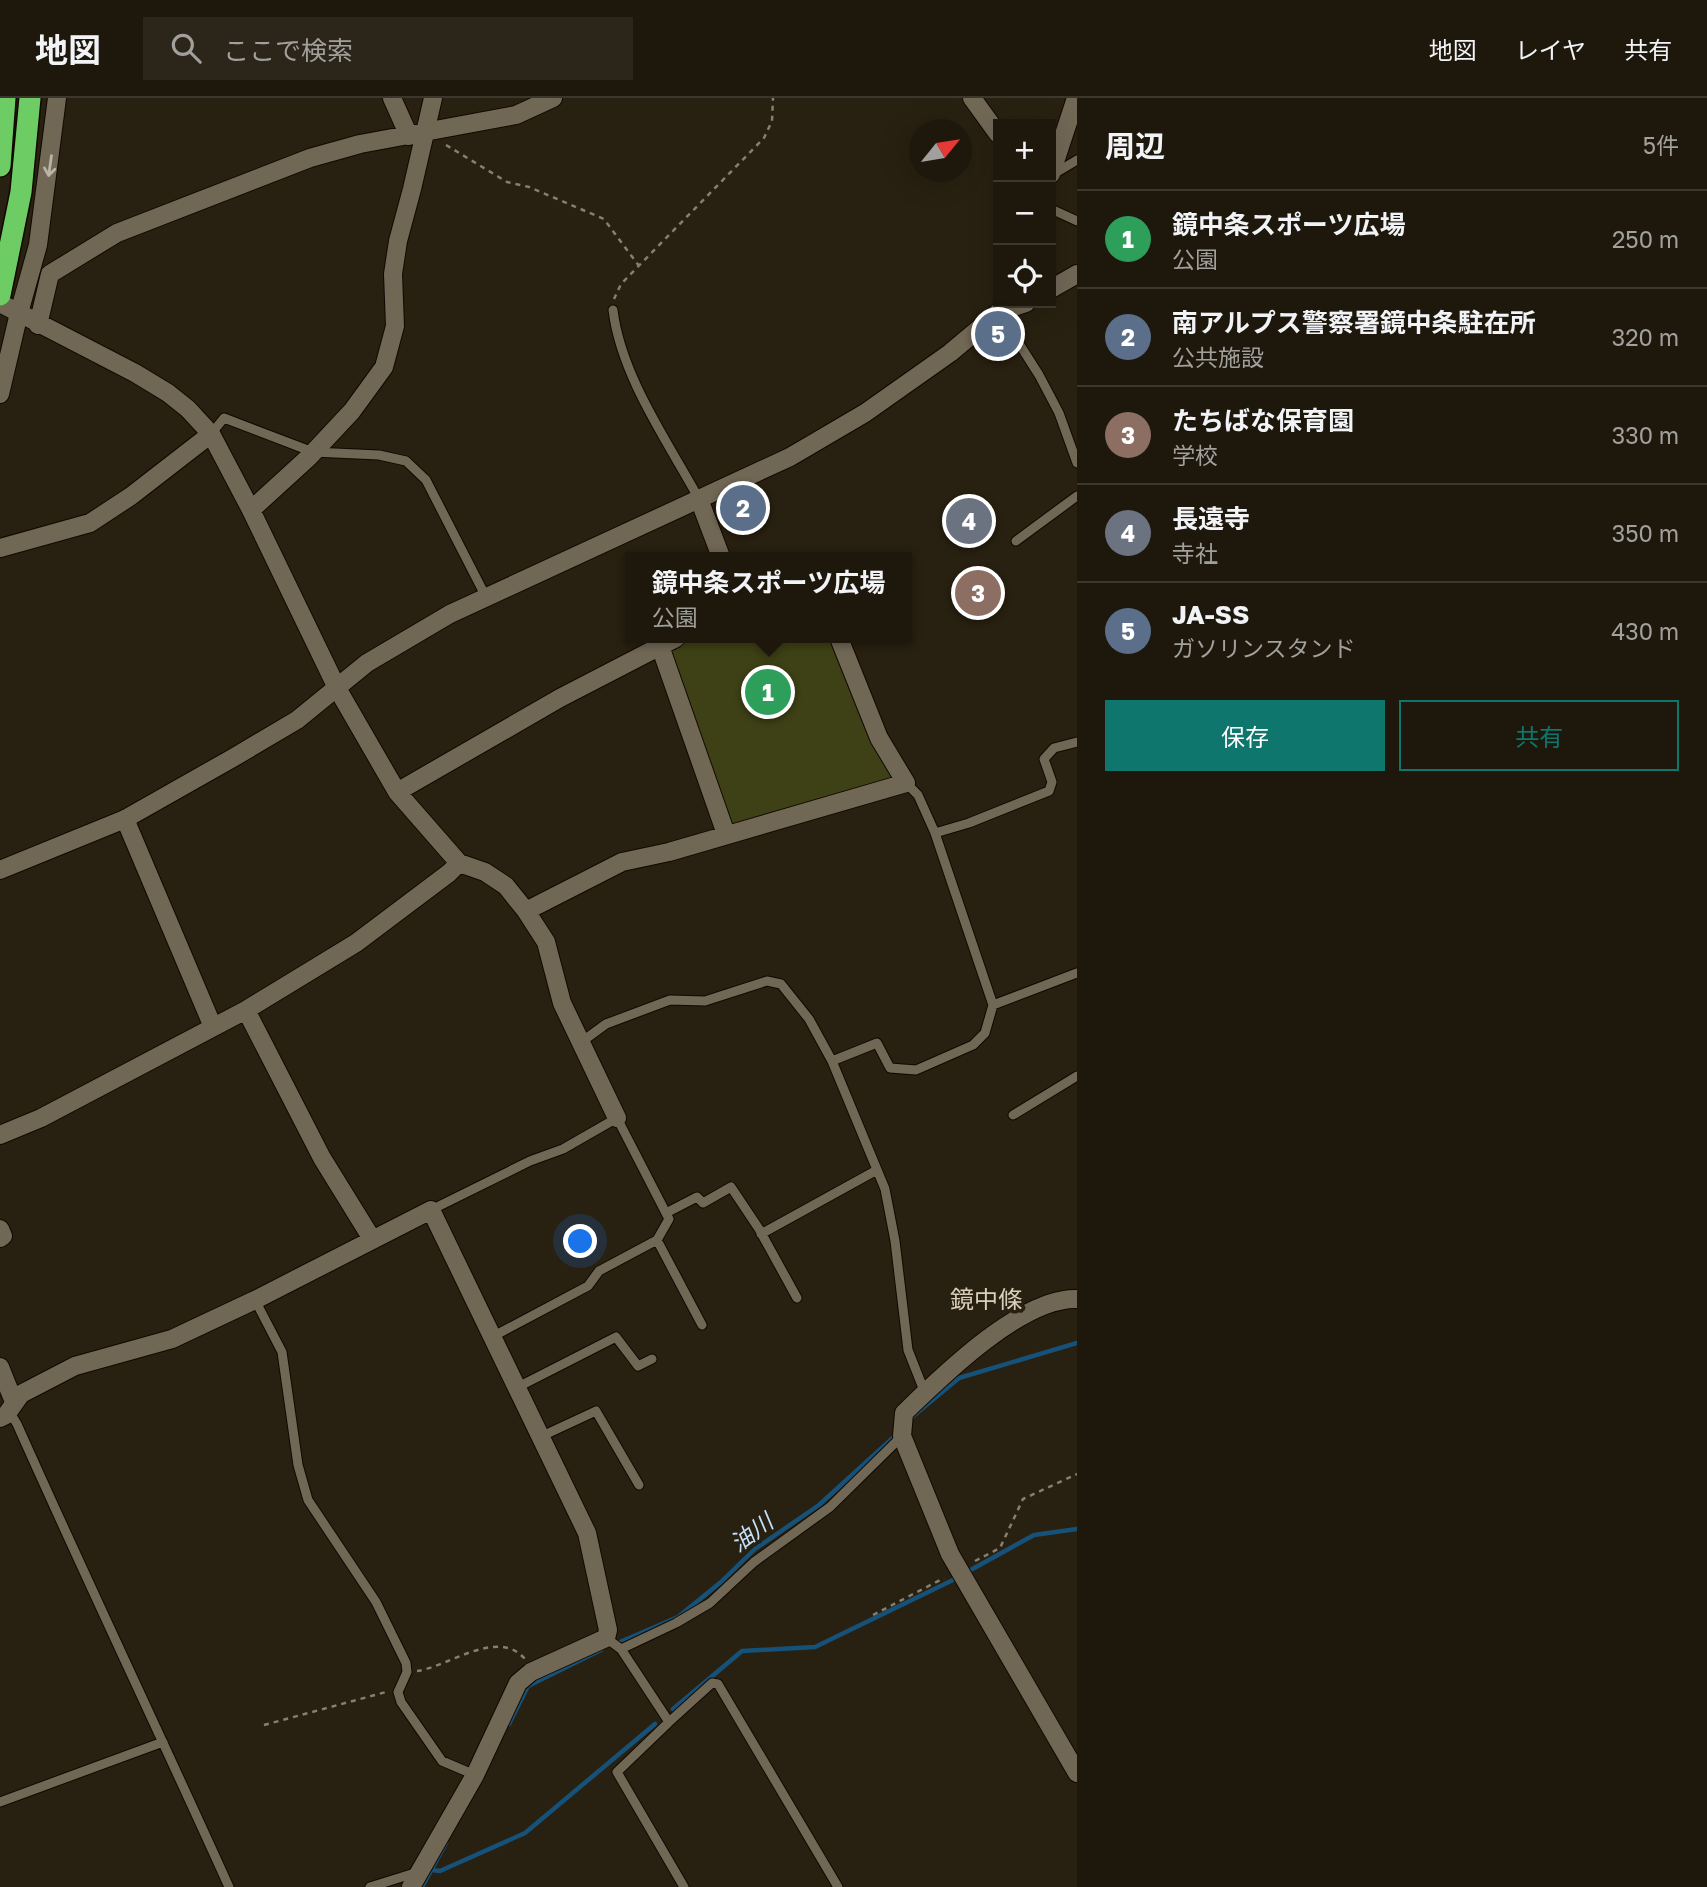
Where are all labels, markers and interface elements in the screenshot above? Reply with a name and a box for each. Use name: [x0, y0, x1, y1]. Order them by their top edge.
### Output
search box: [143, 17, 633, 80]
icon: search: [167, 29, 205, 67]
text: 地図: [35, 30, 101, 69]
text: ここで検索: [223, 35, 353, 66]
text: 地図: [1429, 35, 1477, 64]
text: レイヤ: [1515, 35, 1586, 64]
text: 共有: [1624, 35, 1672, 64]
north arrow: [909, 119, 972, 182]
map controls: [993, 119, 1056, 308]
button: +: [993, 119, 1056, 182]
text: 周辺: [1105, 128, 1165, 164]
text: 5件: [1643, 131, 1679, 159]
one-way arrow: [43, 154, 56, 177]
button: −: [993, 182, 1056, 245]
text: 鏡中条スポーツ広場: [1172, 209, 1405, 240]
text: 1: [1122, 225, 1134, 253]
text: 250 m: [1612, 225, 1679, 253]
button: locate: [993, 245, 1056, 308]
text: 公園: [1172, 245, 1218, 273]
text: 南アルプス警察署鏡中条駐在所: [1172, 307, 1536, 338]
pin: 5: [975, 308, 1021, 360]
text: 2: [1121, 323, 1135, 351]
text: 320 m: [1612, 323, 1679, 351]
text: 公共施設: [1172, 343, 1264, 371]
text: たちばな保育園: [1172, 405, 1354, 436]
text: 3: [1121, 421, 1135, 449]
text: 330 m: [1612, 421, 1679, 449]
text: 学校: [1172, 441, 1218, 469]
pin: 2: [720, 482, 766, 534]
pin: 4: [946, 495, 992, 547]
text: 長遠寺: [1172, 503, 1250, 534]
text: 4: [1121, 519, 1135, 547]
text: 350 m: [1612, 519, 1679, 547]
text: 寺社: [1172, 539, 1218, 567]
popup: [625, 552, 912, 643]
text: 鏡中条スポーツ広場: [652, 567, 885, 598]
pin: 3: [955, 567, 1001, 619]
text: JA-SS: [1172, 599, 1249, 630]
text: 公園: [652, 603, 698, 631]
text: 5: [1121, 617, 1135, 645]
text: 430 m: [1611, 617, 1679, 645]
text: ガソリンスタンド: [1172, 634, 1356, 662]
pin: 1: [745, 666, 791, 718]
button: 保存: [1105, 700, 1385, 771]
button: 共有: [1399, 700, 1679, 771]
your location: [563, 1224, 597, 1258]
district label: 鏡中條: [950, 1284, 1022, 1313]
water label: 油川: [724, 1505, 780, 1557]

